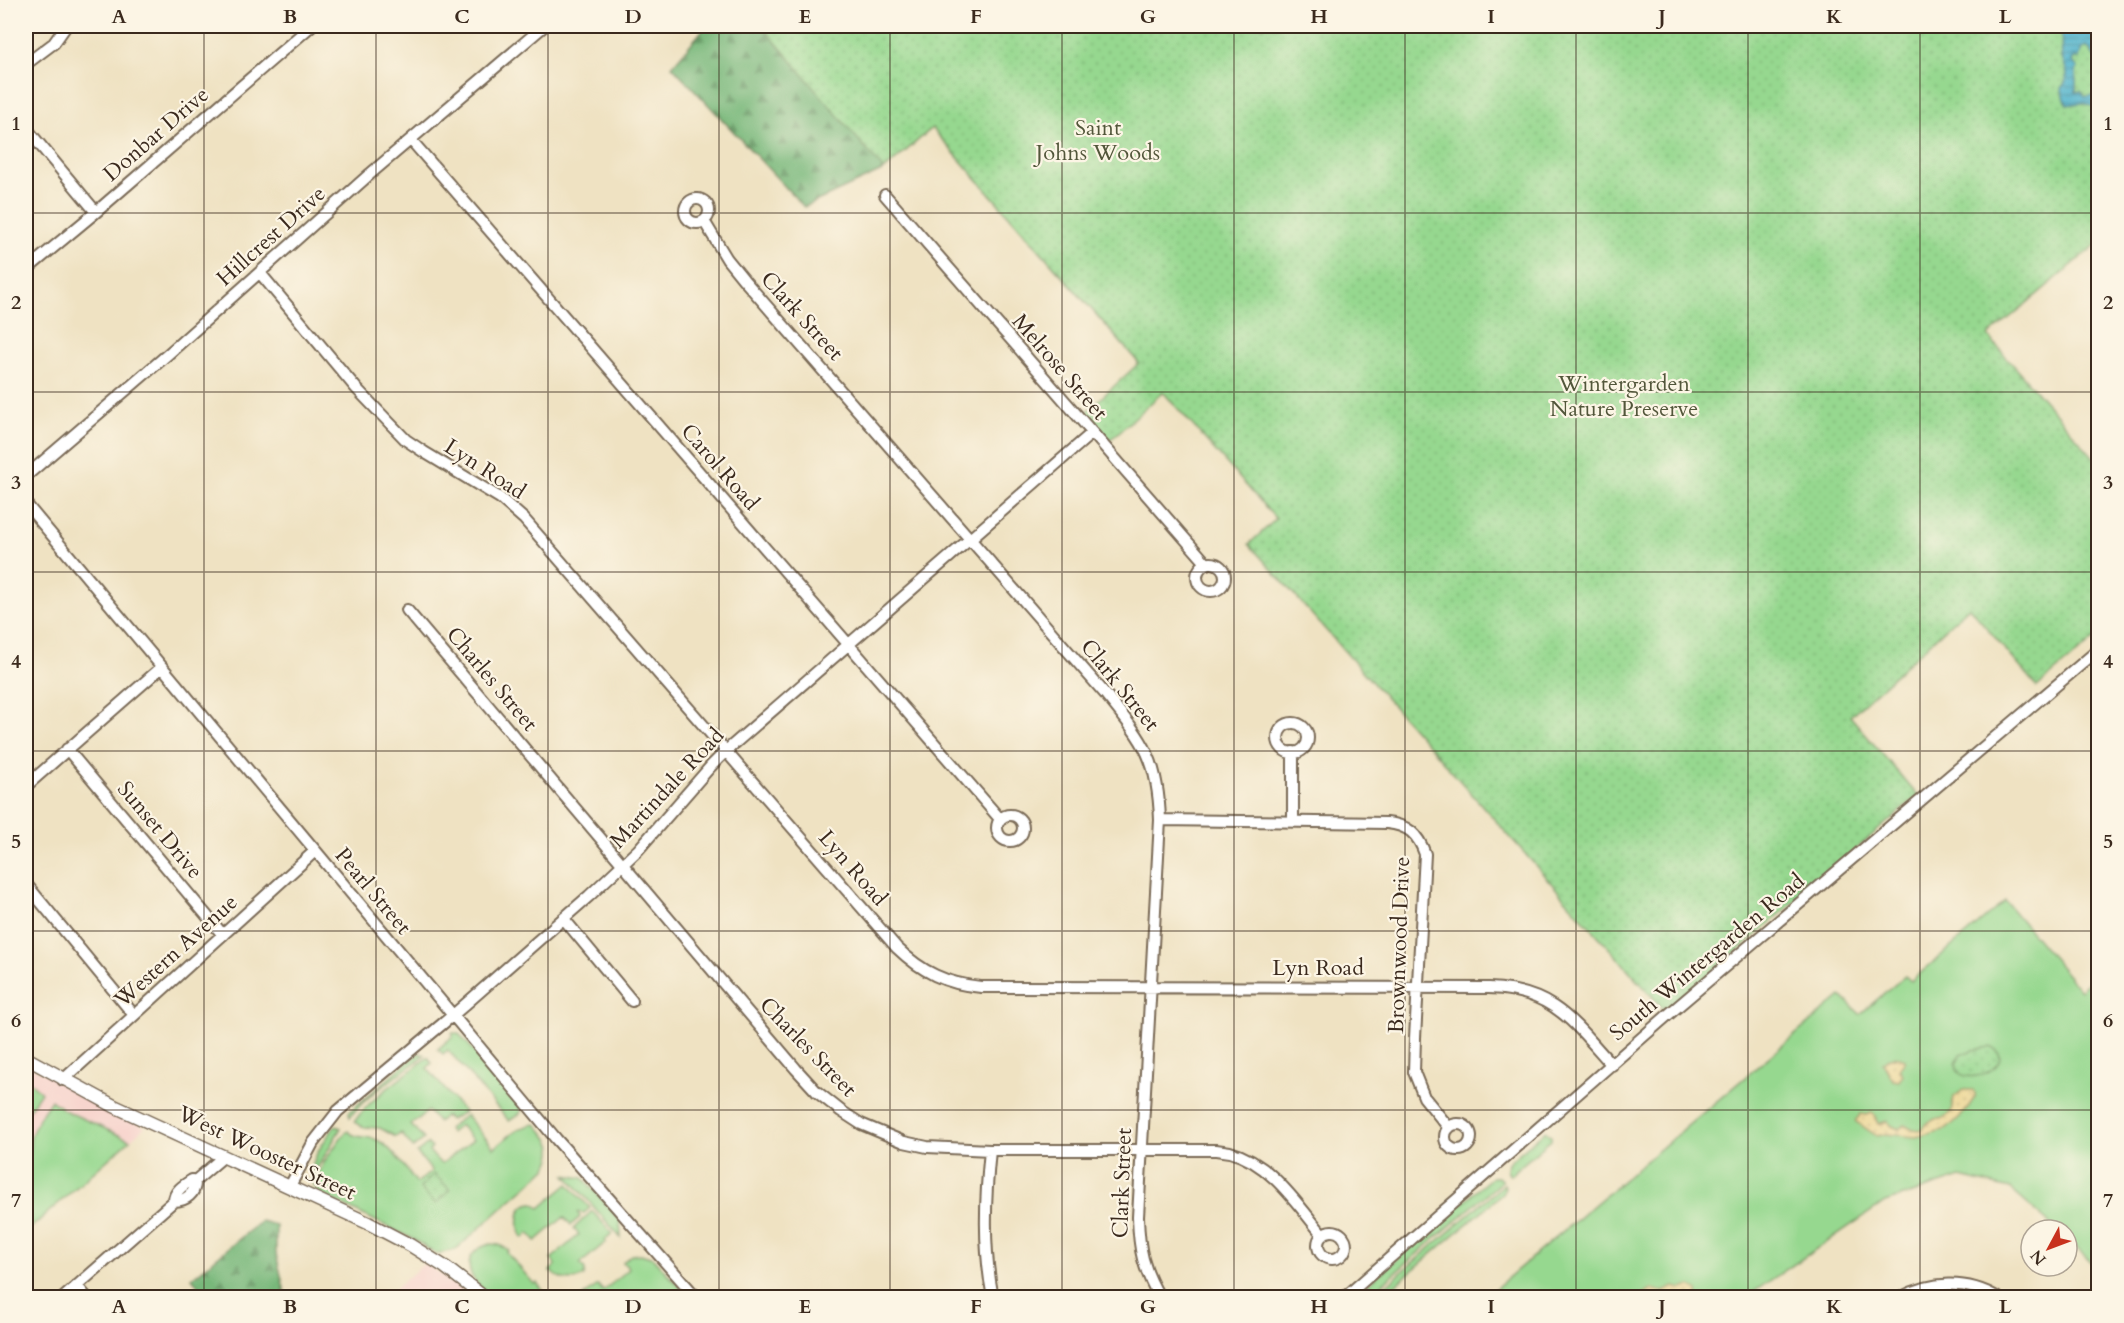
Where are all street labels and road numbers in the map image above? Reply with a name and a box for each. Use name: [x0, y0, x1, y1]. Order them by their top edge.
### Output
street label: Donbar Drive: [97, 80, 215, 188]
street label: Hillcrest Drive: [210, 179, 332, 293]
street label: Clark Street: [754, 265, 850, 367]
street label: Melrose Street: [1005, 307, 1115, 427]
street label: Carol Road: [674, 417, 766, 517]
street label: Lyn Road: [438, 431, 532, 507]
street label: Charles Street: [439, 620, 545, 738]
street label: Clark Street: [1074, 633, 1166, 737]
street label: Martindale Road: [603, 721, 731, 855]
street label: Sunset Drive: [110, 775, 210, 885]
street label: Lyn Road: [812, 824, 895, 913]
street label: Pearl Street: [328, 841, 418, 941]
street label: Brownwood Drive: [1381, 856, 1417, 1034]
street label: South Wintergarden Road: [1603, 866, 1811, 1048]
street label: Western Avenue: [107, 888, 244, 1015]
street label: Lyn Road: [1272, 953, 1364, 983]
street label: Charles Street: [753, 990, 863, 1104]
street label: West Wooster Street: [172, 1098, 361, 1208]
street label: Clark Street: [1105, 1127, 1139, 1239]

